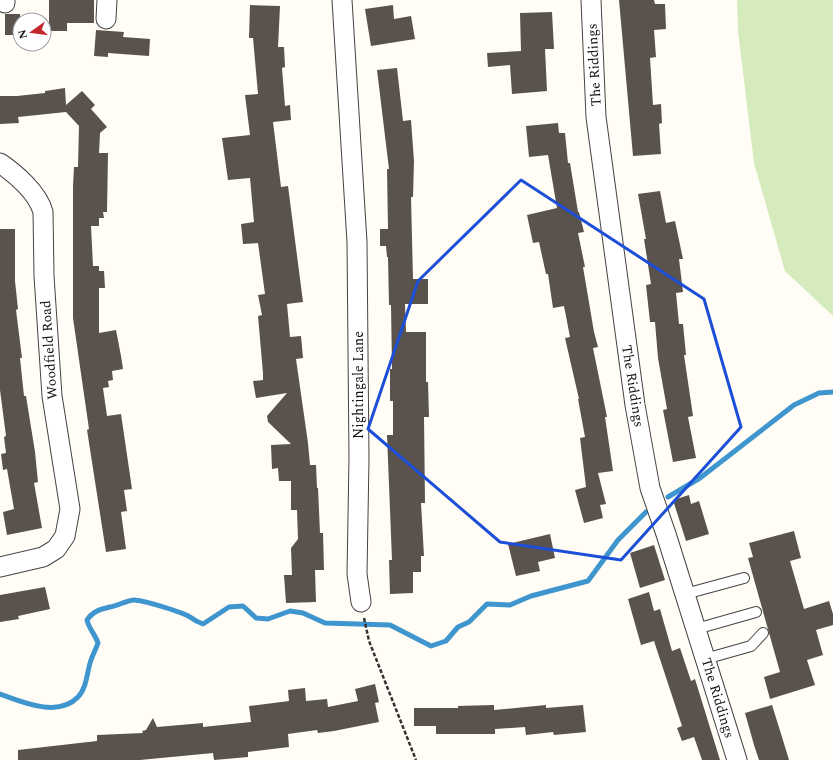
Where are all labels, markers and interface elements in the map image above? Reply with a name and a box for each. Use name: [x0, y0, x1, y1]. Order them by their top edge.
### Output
north arrow: [12, 12, 52, 52]
street label: The Riddings: [581, 23, 607, 107]
text: N: [13, 28, 32, 41]
street label: Woodfield Road: [35, 299, 63, 400]
street label: Nightingale Lane: [348, 331, 369, 439]
street label: The Riddings: [616, 343, 650, 429]
street label: The Riddings: [696, 655, 740, 741]

